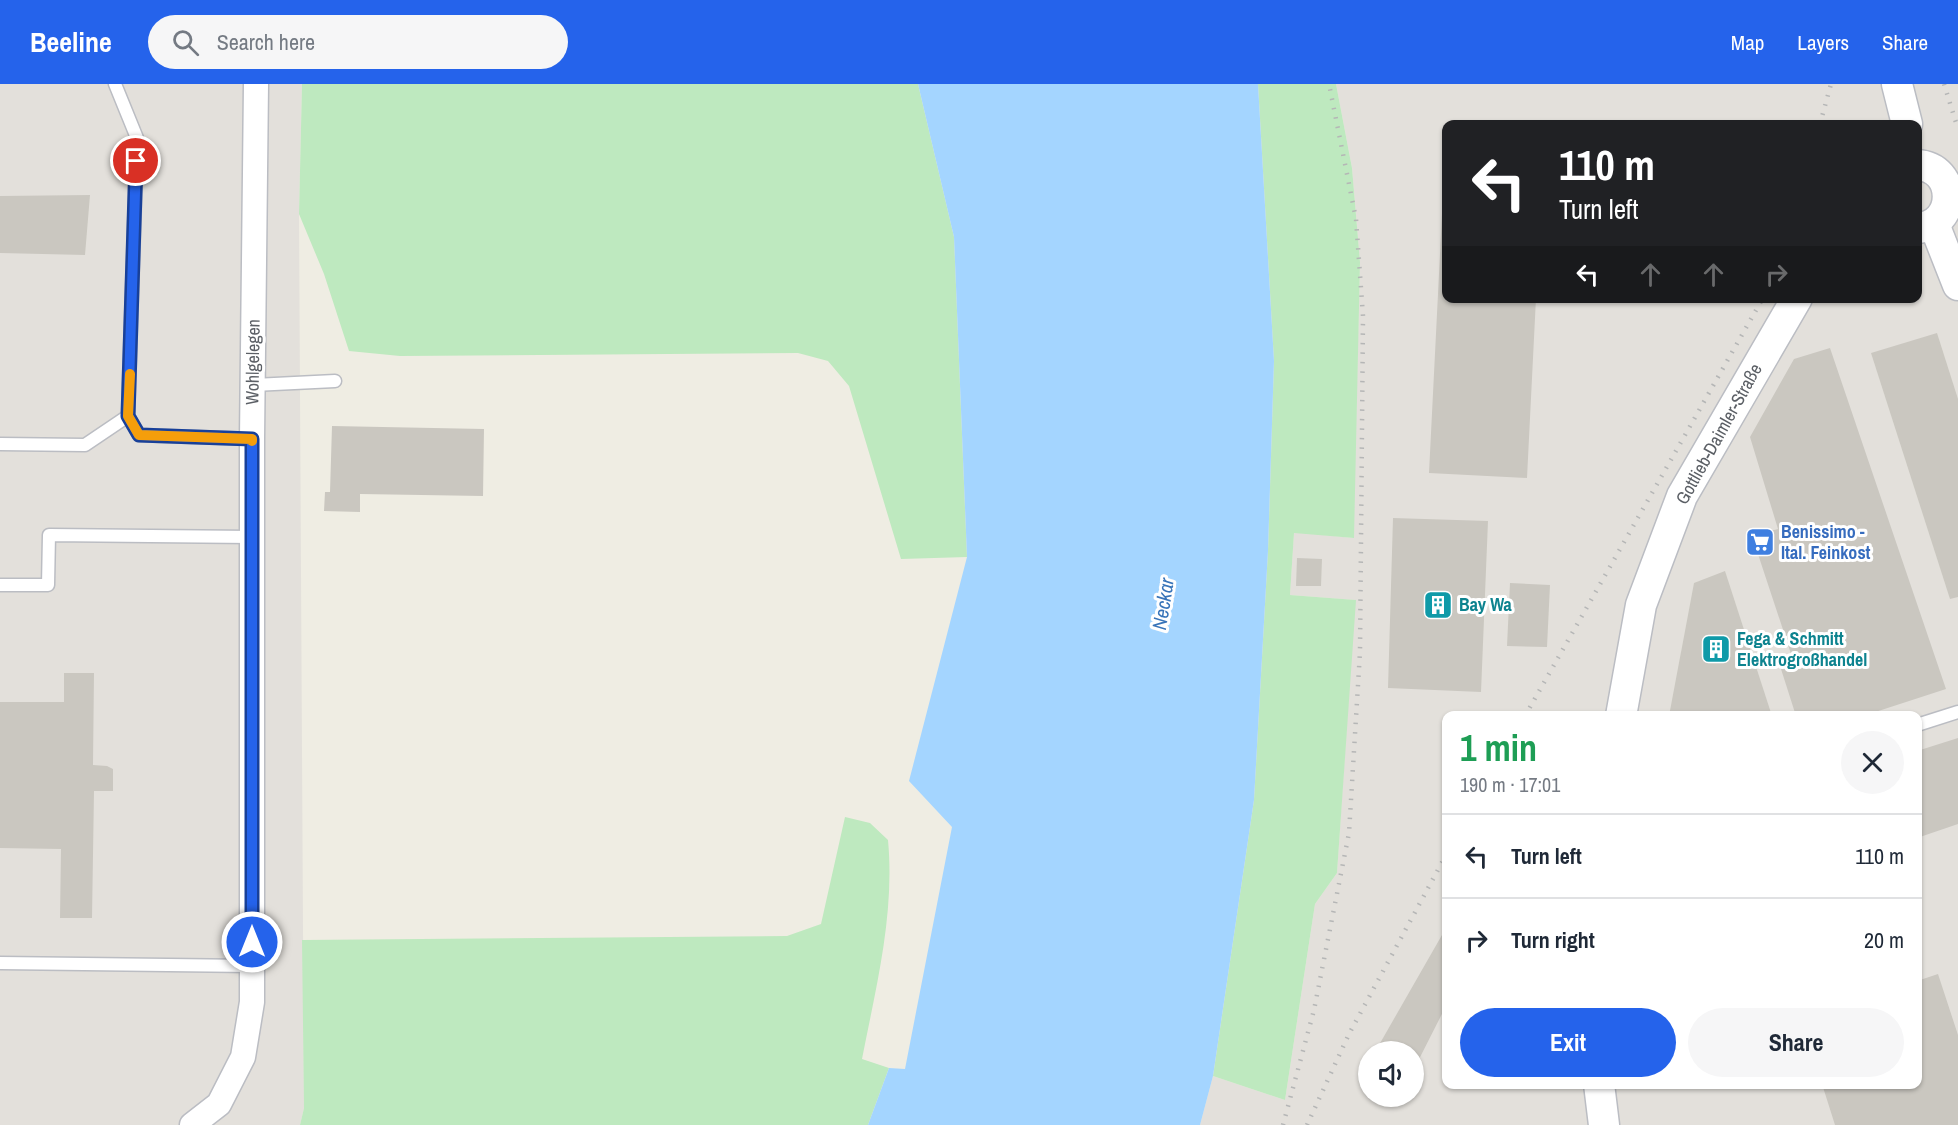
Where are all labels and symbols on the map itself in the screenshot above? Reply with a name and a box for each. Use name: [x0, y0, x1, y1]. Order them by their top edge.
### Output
pin: [110, 135, 161, 186]
street label: Wohlgelegen: [239, 319, 266, 405]
street label: Gottlieb-Daimler-Straße: [1669, 359, 1768, 509]
place label: Benissimo - Ital. Feinkost: [1781, 519, 1871, 565]
supermarket icon: Benissimo - Ital. Feinkost: [1744, 526, 1776, 558]
water label: Neckar: [1145, 576, 1180, 632]
building icon: Bay Wa: [1422, 589, 1454, 621]
place label: Bay Wa: [1459, 592, 1513, 617]
place label: Fega & Schmitt Elektrogroßhandel: [1737, 626, 1867, 672]
building icon: Fega & Schmitt Elektrogroßhandel: [1700, 633, 1732, 665]
position arrow: [220, 910, 284, 974]

